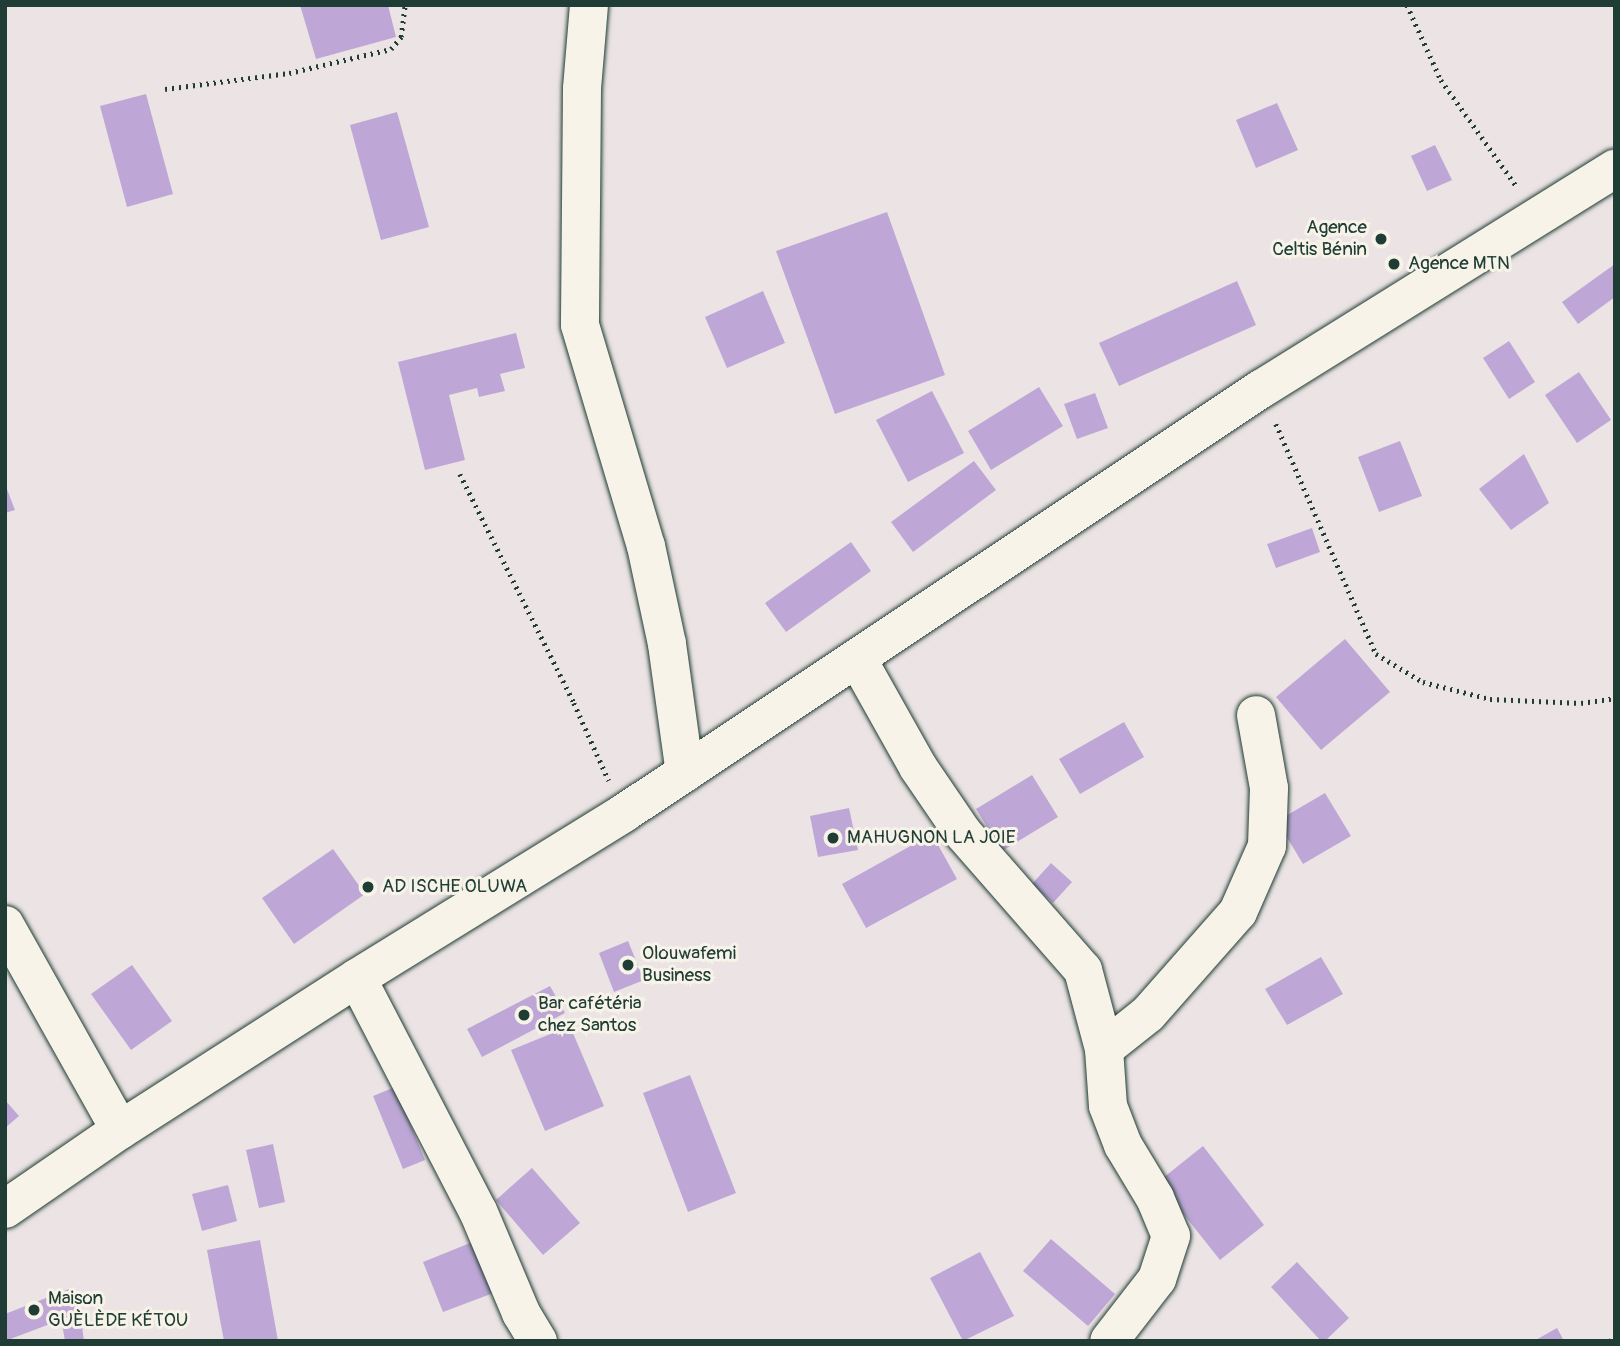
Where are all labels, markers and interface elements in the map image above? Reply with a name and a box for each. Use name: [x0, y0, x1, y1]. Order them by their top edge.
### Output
place label: Agence Celtis Bénin: [1272, 217, 1367, 261]
marker: Agence Celtis Bénin: [1373, 231, 1389, 247]
place label: Agence MTN: [1408, 253, 1510, 275]
marker: Agence MTN: [1386, 256, 1402, 272]
place label: MAHUGNON LA JOIE: [847, 827, 1016, 849]
marker: MAHUGNON LA JOIE: [825, 830, 841, 846]
place label: AD ISCHE OLUWA: [382, 876, 527, 898]
marker: AD ISCHE OLUWA: [360, 879, 376, 895]
place label: Olouwafemi Business: [642, 943, 736, 987]
marker: Olouwafemi Business: [620, 957, 636, 973]
place label: Bar cafétéria chez Santos: [538, 993, 642, 1037]
marker: Bar cafétéria chez Santos: [516, 1007, 532, 1023]
place label: Maison GUÈLÈDE KÉTOU: [48, 1288, 188, 1332]
marker: Maison GUÈLÈDE KÉTOU: [26, 1302, 42, 1318]

